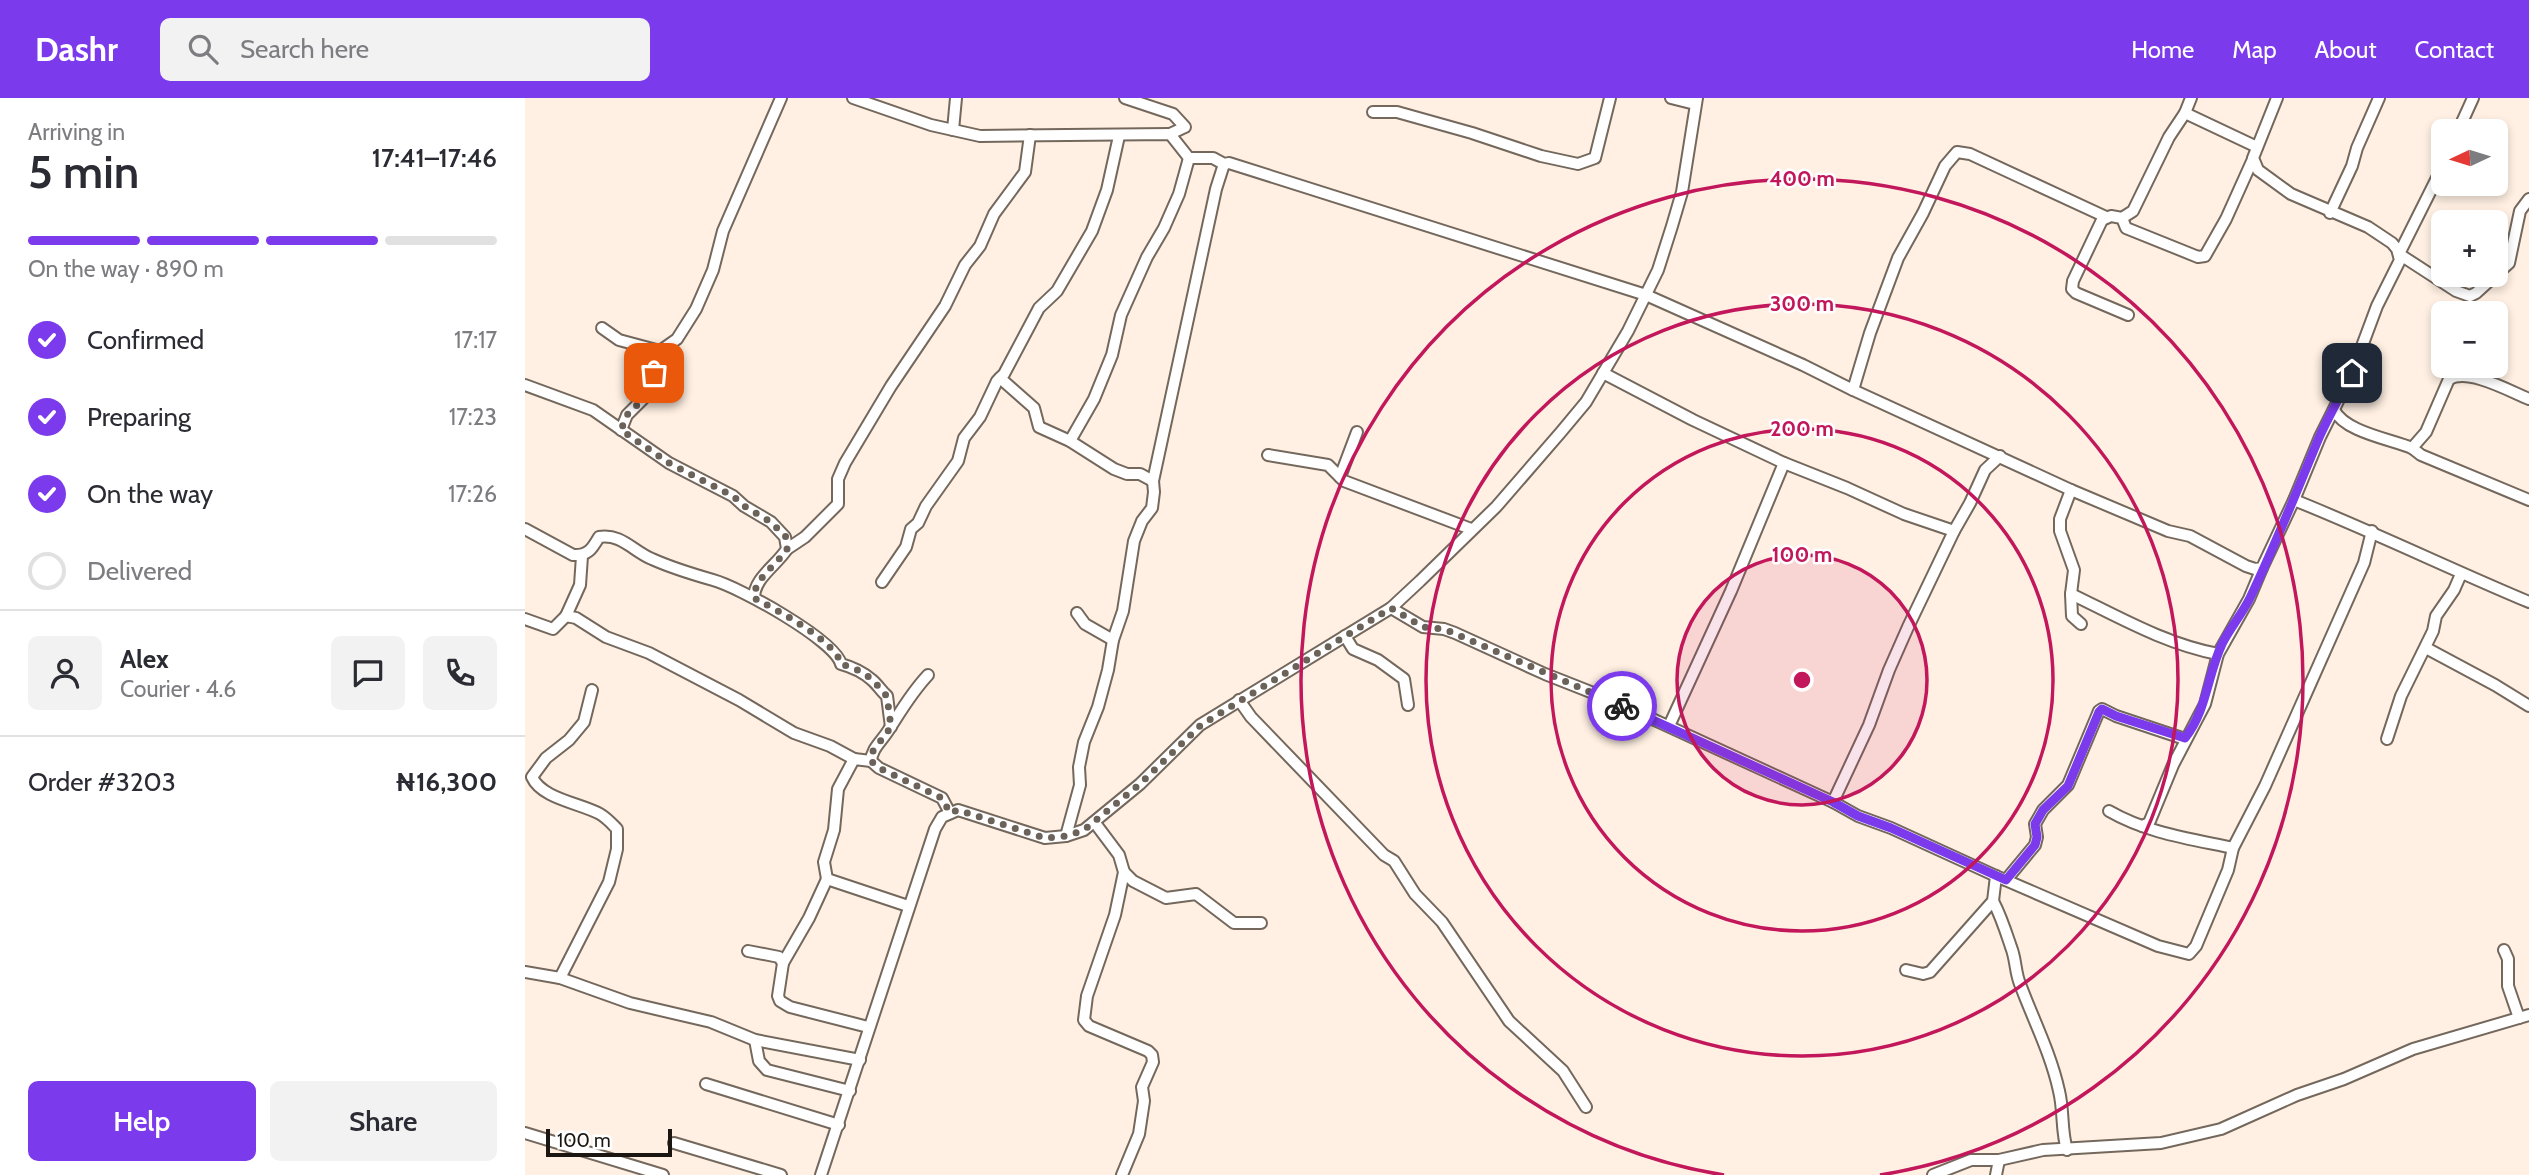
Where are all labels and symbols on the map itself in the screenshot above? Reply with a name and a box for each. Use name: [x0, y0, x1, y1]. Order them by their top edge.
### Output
north arrow: [2431, 119, 2508, 196]
text: 400 m: [1769, 166, 1835, 191]
text: 300 m: [1770, 291, 1834, 316]
pin: [624, 343, 684, 403]
pin: [2322, 343, 2382, 403]
text: 200 m: [1770, 416, 1834, 441]
text: 100 m: [1772, 542, 1832, 567]
centre of rings: [1790, 668, 1814, 692]
courier: [1587, 671, 1657, 741]
scale bar: [546, 1126, 672, 1158]

